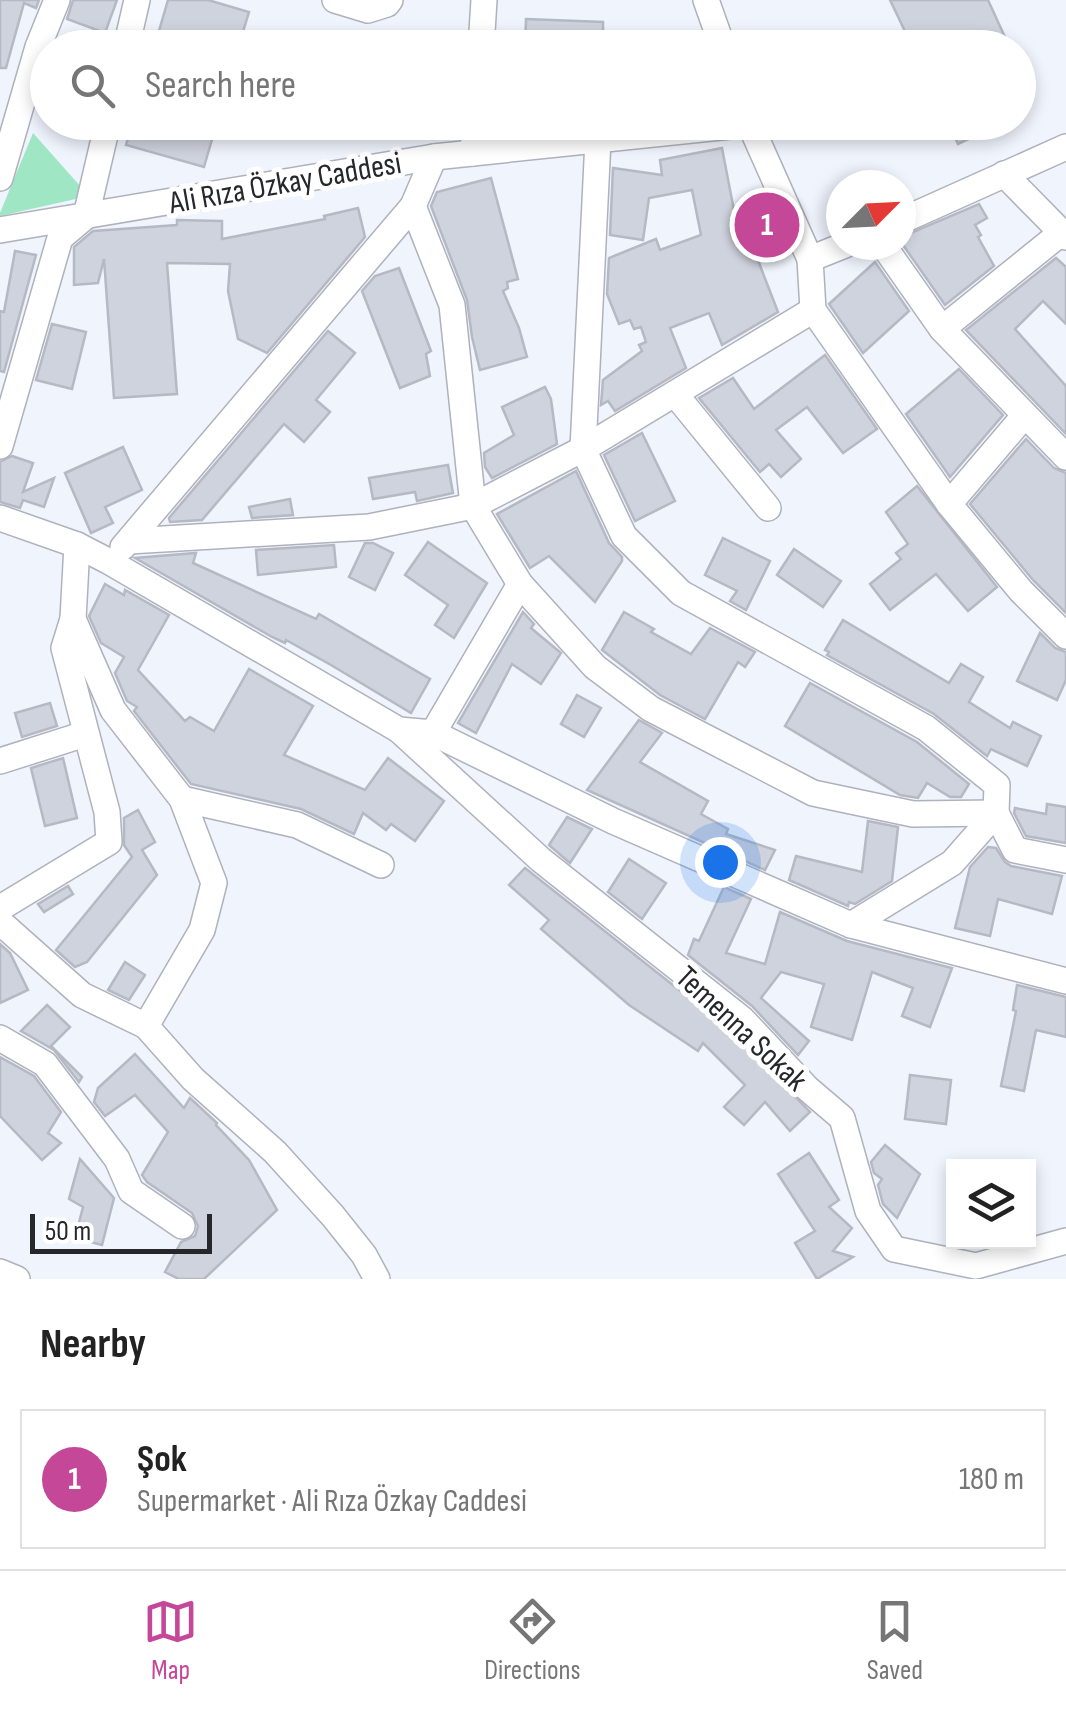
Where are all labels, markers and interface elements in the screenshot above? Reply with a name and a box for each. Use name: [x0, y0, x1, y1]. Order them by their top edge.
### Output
search box: [30, 30, 1036, 140]
icon: search: [65, 58, 120, 113]
text: Search here: [145, 63, 296, 108]
street label: Ali Rıza Özkay Caddesi: [165, 144, 404, 223]
north arrow: [826, 170, 916, 260]
pin: 1: [734, 188, 800, 262]
your location: [695, 837, 746, 888]
street label: Temenna Sokak: [667, 958, 815, 1100]
map controls: [946, 1159, 1036, 1249]
button: layers: [946, 1159, 1036, 1249]
scale bar: [30, 1209, 212, 1254]
text: 50 m: [45, 1215, 91, 1248]
text: Nearby: [40, 1319, 146, 1370]
text: Şok: [137, 1437, 187, 1482]
text: 1: [68, 1460, 81, 1499]
text: 180 m: [959, 1460, 1024, 1499]
text: Supermarket · Ali Rıza Özkay Caddesi: [137, 1482, 527, 1521]
tab: Map: [143, 1594, 198, 1687]
tab: Directions: [484, 1594, 581, 1687]
tab: Saved: [867, 1594, 923, 1687]

